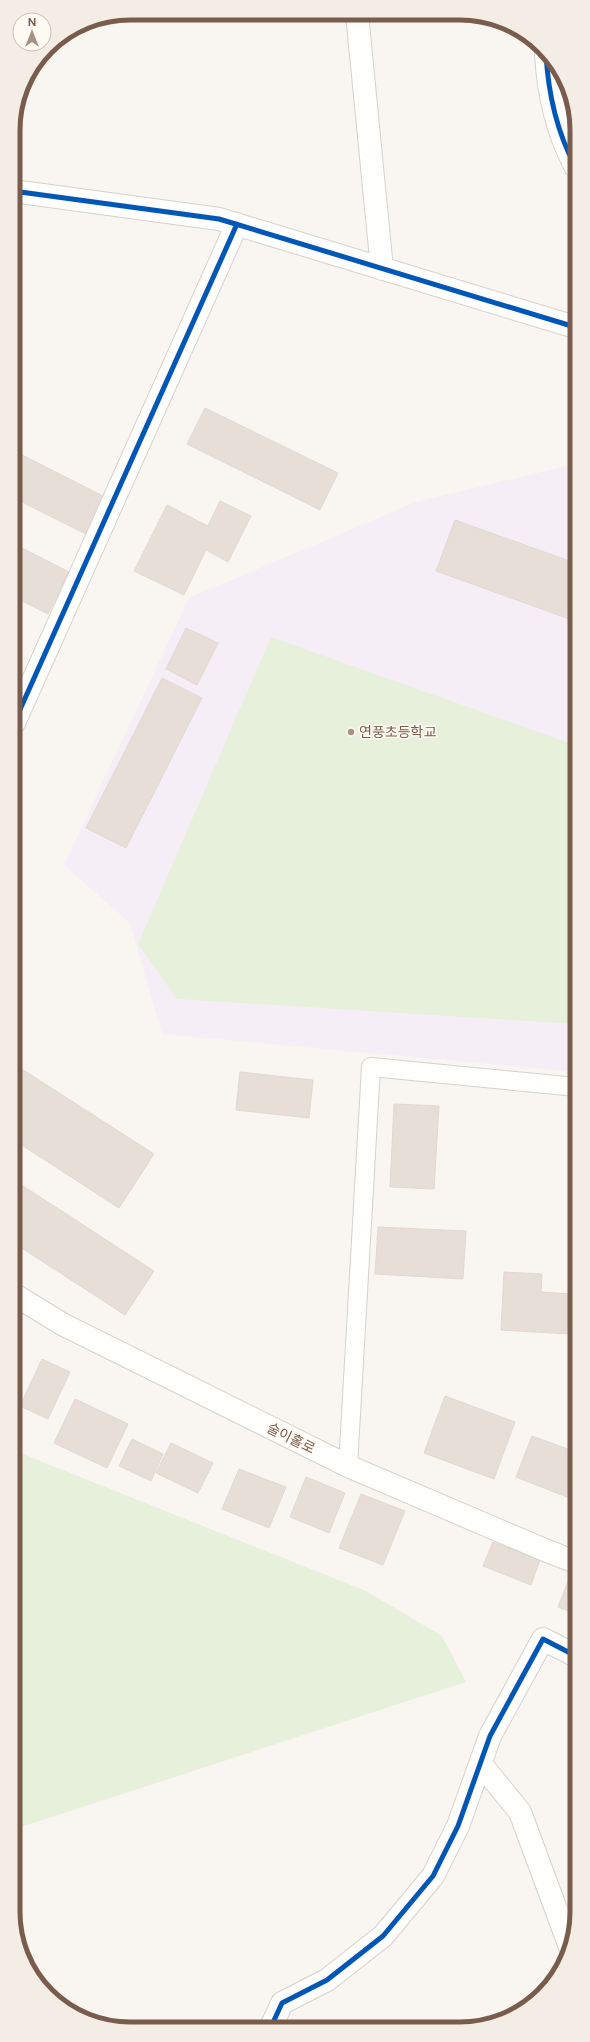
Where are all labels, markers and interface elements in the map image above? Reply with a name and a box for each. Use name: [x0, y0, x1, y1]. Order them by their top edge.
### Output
north arrow: [12, 12, 52, 52]
text: N: [28, 16, 36, 29]
place label: 연풍초등학교: [359, 724, 436, 741]
marker: 연풍초등학교: [346, 727, 356, 737]
street label: 술이홀로: [264, 1420, 318, 1457]

